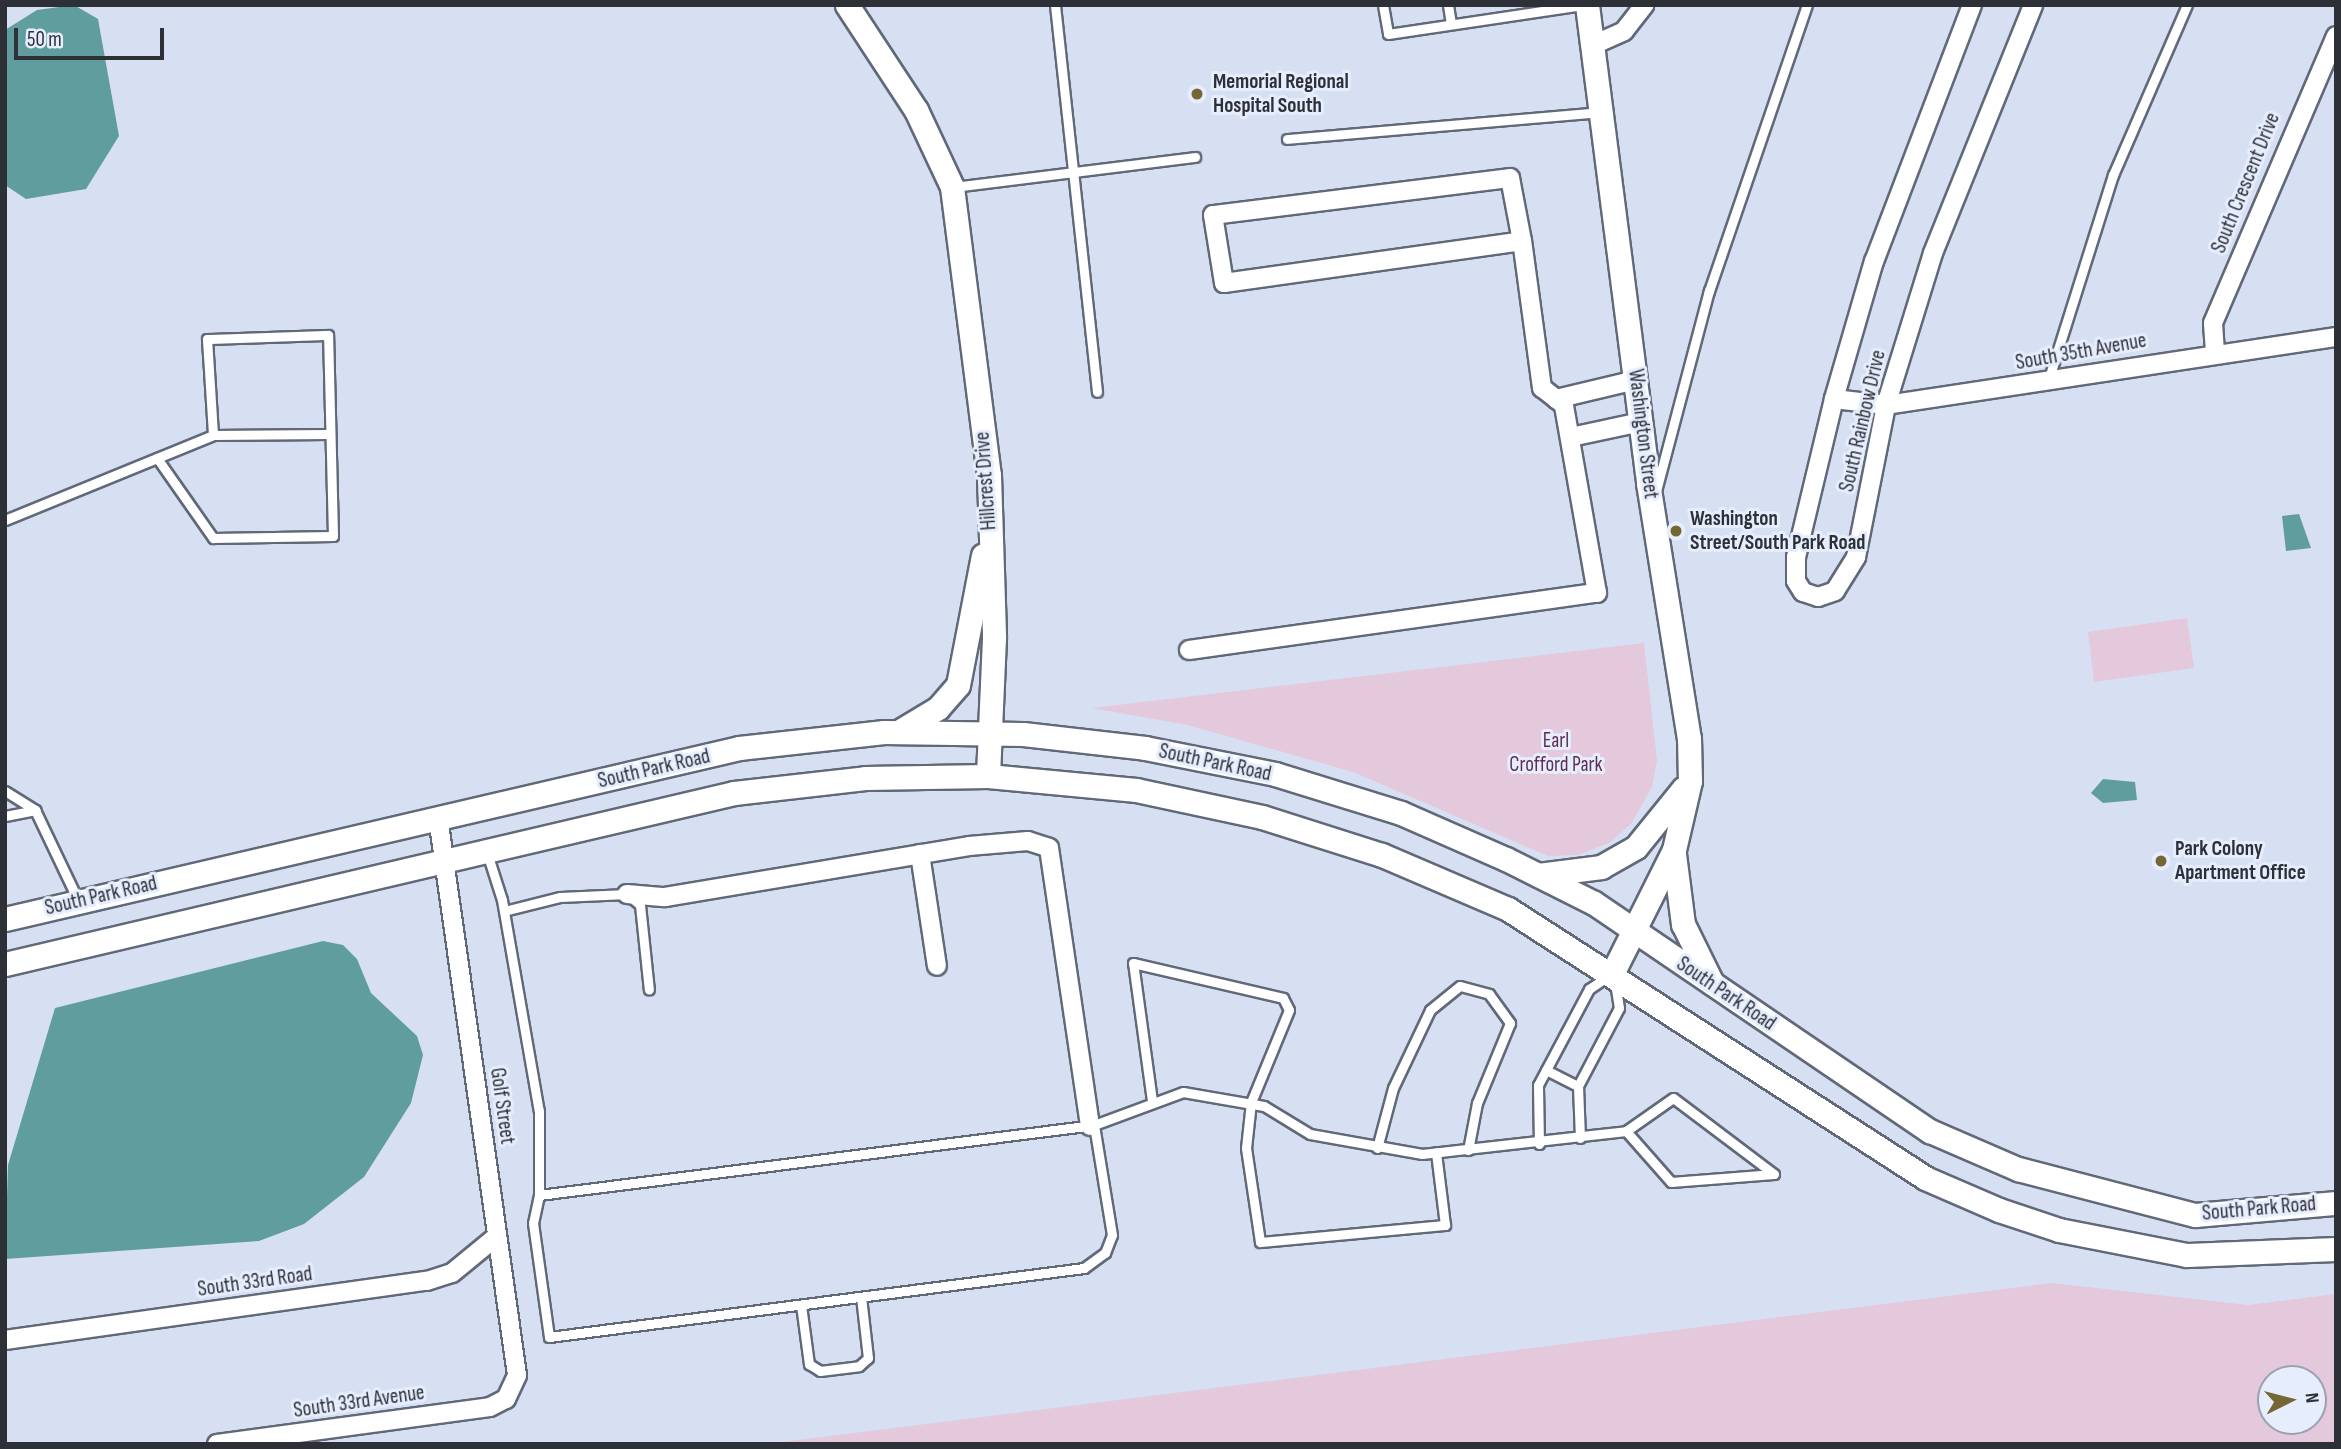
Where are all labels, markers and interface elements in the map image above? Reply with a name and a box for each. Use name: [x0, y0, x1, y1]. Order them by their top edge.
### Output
scale bar: [18, 14, 168, 58]
text: 50 m: [27, 27, 62, 52]
place label: Memorial Regional Hospital South: [1213, 69, 1349, 119]
marker: Memorial Regional Hospital South: [1187, 84, 1207, 104]
street label: South Crescent Drive: [2206, 109, 2286, 257]
street label: South 35th Avenue: [2014, 328, 2148, 376]
street label: South Rainbow Drive: [1834, 348, 1892, 494]
street label: Washington Street: [1623, 368, 1663, 500]
street label: Hillcrest Drive: [970, 431, 1002, 531]
place label: Washington Street/South Park Road: [1690, 506, 1865, 556]
marker: Washington Street/South Park Road: [1668, 523, 1684, 539]
park label: Earl Crofford Park: [1509, 728, 1603, 778]
street label: South Park Road: [1156, 739, 1274, 787]
street label: South Park Road: [595, 744, 713, 794]
place label: Park Colony Apartment Office: [2175, 836, 2306, 886]
marker: Park Colony Apartment Office: [2153, 853, 2169, 869]
street label: South Park Road: [42, 871, 160, 921]
street label: South Park Road: [1672, 952, 1780, 1036]
street label: Golf Street: [484, 1066, 520, 1146]
street label: South Park Road: [2201, 1191, 2317, 1227]
street label: South 33rd Road: [196, 1261, 314, 1303]
north arrow: [2257, 1365, 2327, 1435]
street label: South 33rd Avenue: [292, 1380, 426, 1424]
text: N: [2299, 1392, 2323, 1404]

